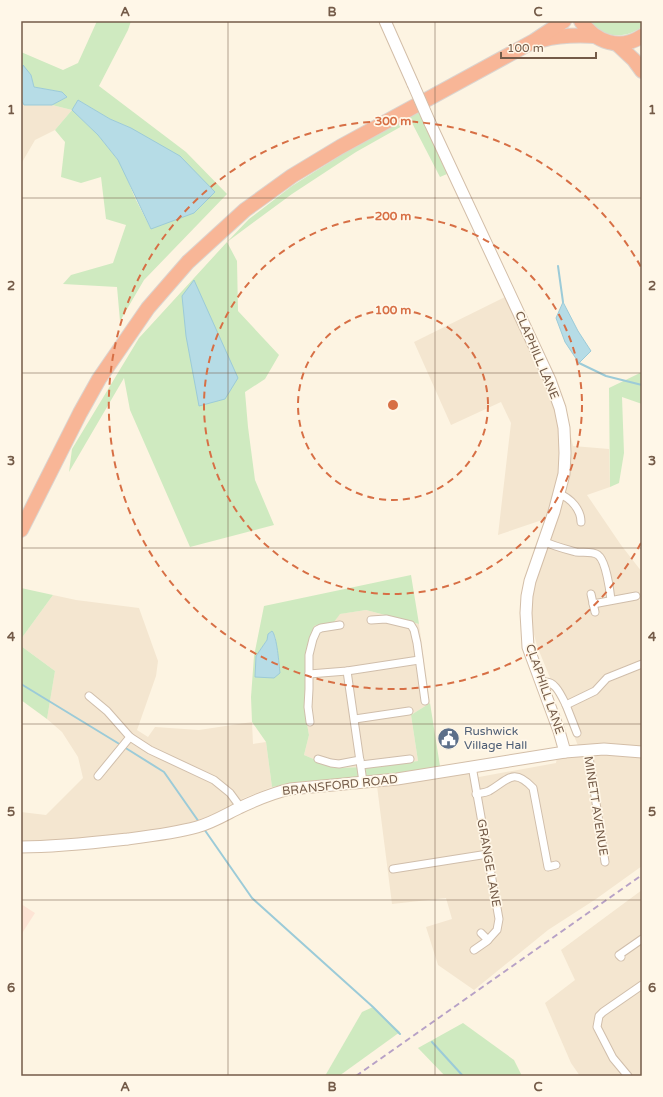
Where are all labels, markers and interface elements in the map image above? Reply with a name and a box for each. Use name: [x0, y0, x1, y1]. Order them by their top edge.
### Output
text: A: [120, 4, 130, 20]
text: B: [327, 4, 337, 20]
text: C: [533, 4, 543, 20]
scale bar: [501, 34, 596, 60]
text: 100 m: [507, 41, 544, 55]
text: 1: [7, 102, 15, 118]
text: 1: [648, 102, 656, 118]
text: 300 m: [375, 114, 411, 128]
text: 200 m: [375, 209, 411, 223]
text: 2: [7, 278, 15, 294]
text: 2: [648, 278, 656, 294]
text: 100 m: [375, 303, 411, 317]
street label: CLAPHILL LANE: [512, 309, 562, 401]
centre of rings: [386, 398, 400, 412]
text: 3: [7, 453, 15, 469]
text: 3: [648, 453, 656, 469]
text: 4: [7, 629, 16, 645]
text: 4: [648, 629, 657, 645]
street label: CLAPHILL LANE: [523, 642, 567, 736]
place label: Rushwick Village Hall: [464, 724, 527, 752]
public building icon: Rushwick Village Hall: [436, 725, 462, 751]
street label: MINETT AVENUE: [581, 755, 611, 857]
street label: BRANSFORD ROAD: [281, 772, 399, 798]
text: 5: [7, 804, 15, 820]
text: 5: [648, 804, 656, 820]
street label: GRANGE LANE: [474, 818, 504, 908]
text: 6: [7, 980, 15, 996]
text: 6: [648, 980, 656, 996]
text: A: [120, 1079, 130, 1095]
text: B: [327, 1079, 337, 1095]
text: C: [533, 1079, 543, 1095]

